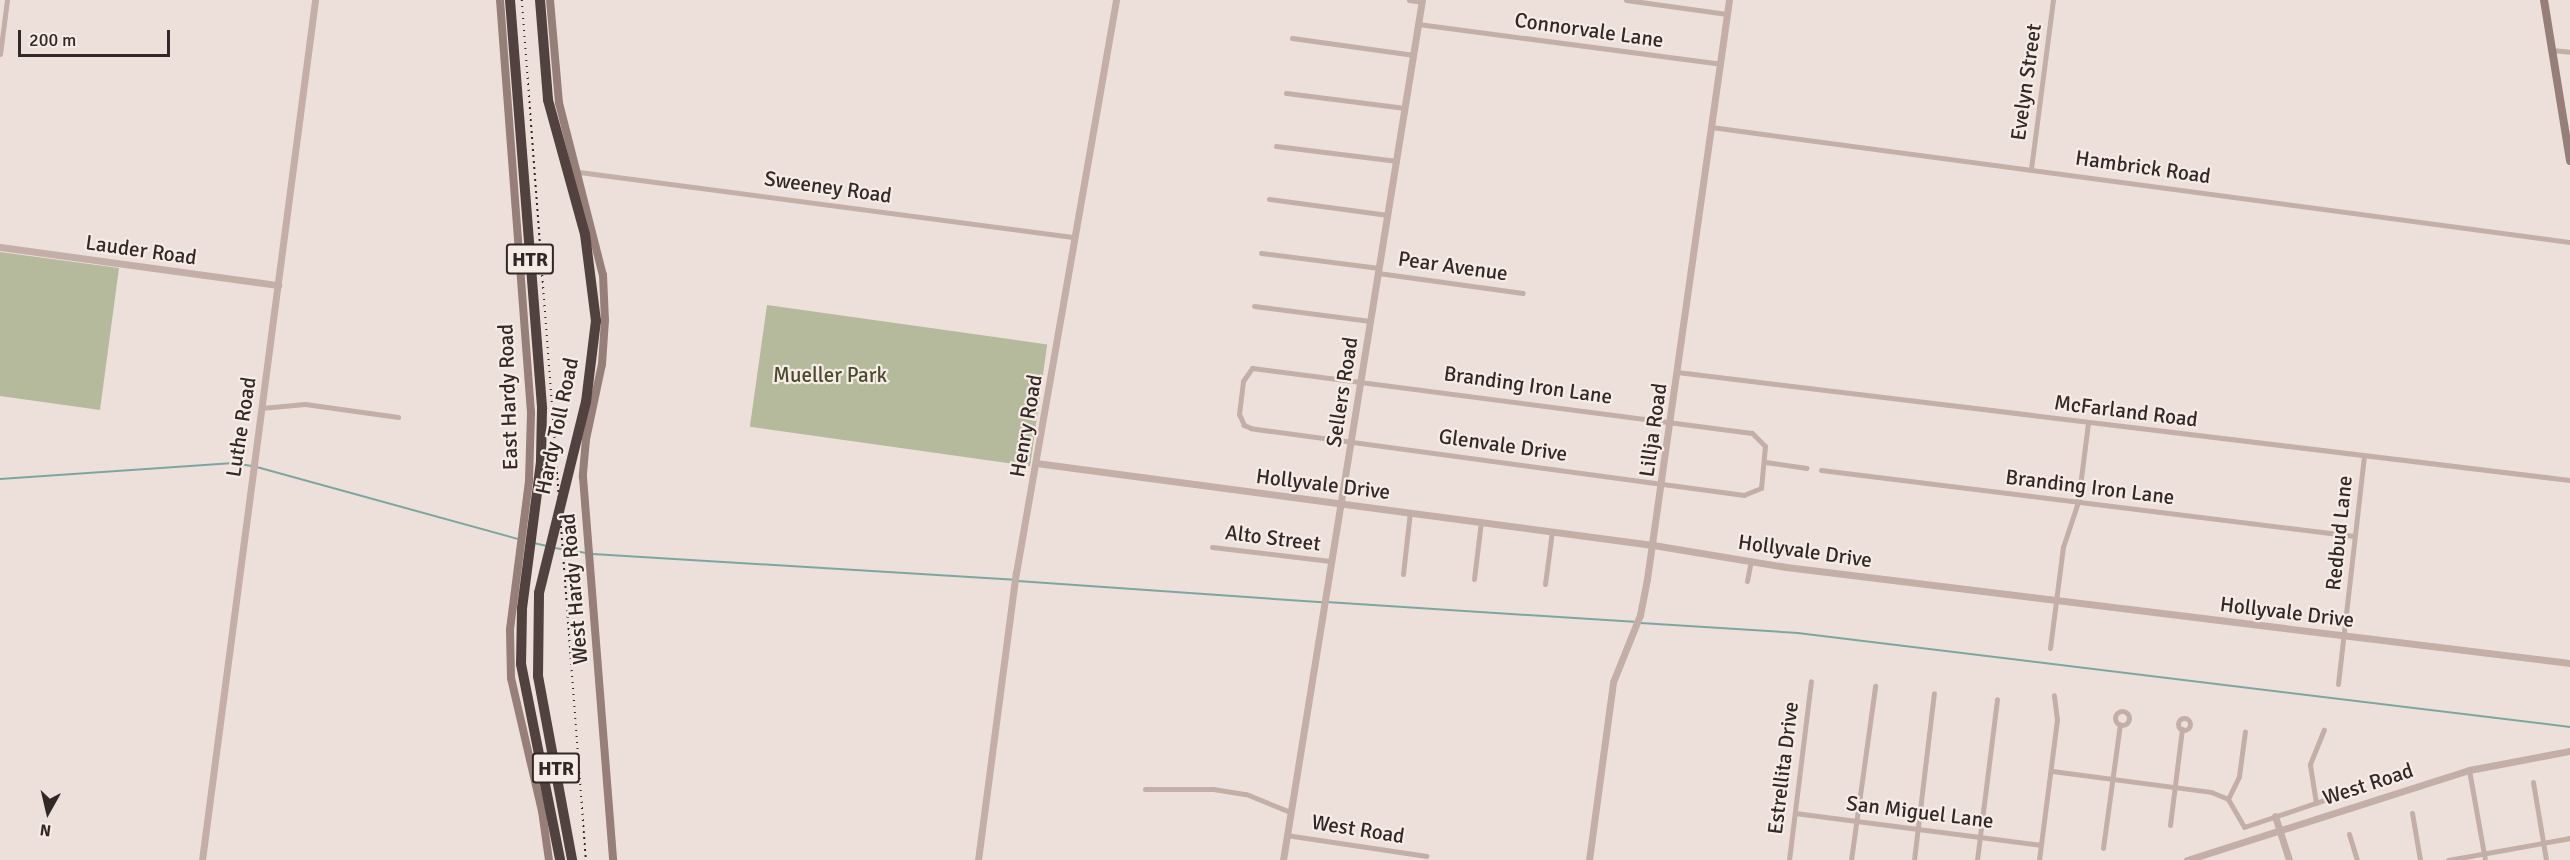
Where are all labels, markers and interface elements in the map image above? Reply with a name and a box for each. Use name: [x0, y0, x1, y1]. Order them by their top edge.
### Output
street label: Connorvale Lane: [1513, 7, 1665, 53]
scale bar: [21, 18, 172, 56]
street label: Evelyn Street: [2005, 22, 2047, 142]
text: 200 m: [29, 29, 76, 51]
street label: Hambrick Road: [2074, 145, 2212, 189]
street label: Sweeney Road: [763, 166, 893, 208]
street label: Lauder Road: [84, 230, 198, 270]
road number: HTR: [504, 242, 556, 276]
street label: Pear Avenue: [1397, 246, 1509, 286]
street label: East Hardy Road: [493, 323, 523, 471]
street label: Sellers Road: [1321, 335, 1363, 449]
street label: Hardy Toll Road: [530, 355, 584, 497]
street label: Branding Iron Lane: [1442, 361, 1614, 409]
park label: Mueller Park: [773, 362, 887, 388]
street label: Henry Road: [1005, 373, 1047, 479]
street label: Luthe Road: [221, 375, 261, 479]
street label: Lillja Road: [1634, 382, 1672, 478]
street label: McFarland Road: [2053, 390, 2199, 432]
street label: Glenvale Drive: [1437, 424, 1569, 466]
street label: Hollyvale Drive: [1254, 463, 1392, 505]
street label: Branding Iron Lane: [2004, 464, 2176, 510]
street label: Redbud Lane: [2320, 474, 2358, 592]
street label: West Hardy Road: [555, 512, 593, 666]
street label: Alto Street: [1224, 520, 1322, 556]
street label: Hollyvale Drive: [1736, 529, 1874, 573]
street label: Hollyvale Drive: [2218, 591, 2356, 633]
street label: Estrellita Drive: [1762, 700, 1804, 836]
road number: HTR: [530, 751, 582, 785]
street label: West Road: [2320, 758, 2416, 810]
north arrow: [18, 782, 78, 842]
street label: San Miguel Lane: [1845, 790, 1995, 834]
street label: West Road: [1310, 809, 1406, 849]
text: N: [39, 819, 52, 841]

